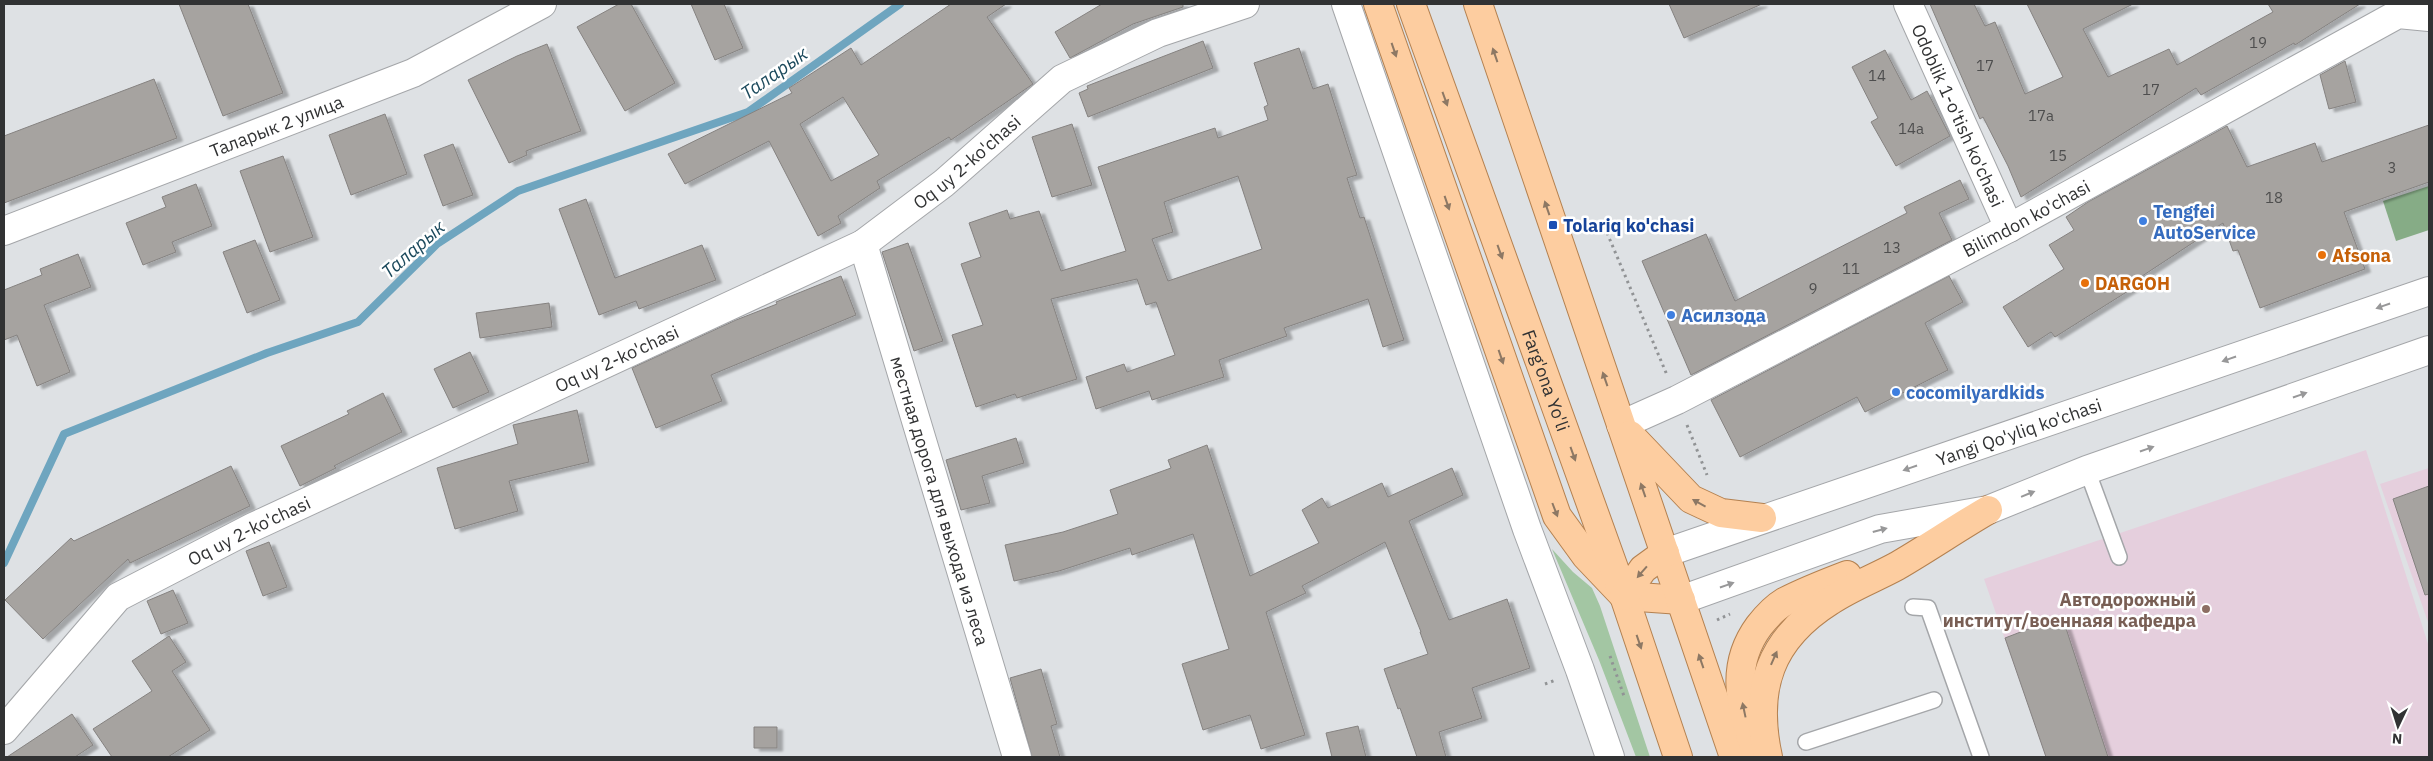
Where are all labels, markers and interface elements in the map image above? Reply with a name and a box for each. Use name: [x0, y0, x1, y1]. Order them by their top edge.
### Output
street label: Odoblik 1-o'tish ko'chasi: [1907, 20, 2009, 210]
house number: 19: [2249, 33, 2267, 52]
water label: Таларык: [736, 41, 813, 105]
one-way arrow: [1390, 43, 1398, 58]
one-way arrow: [1491, 47, 1498, 62]
house number: 17: [1976, 56, 1994, 75]
house number: 14: [1868, 66, 1886, 85]
house number: 17: [2142, 80, 2160, 99]
street label: Таларык 2 улица: [206, 89, 347, 162]
one-way arrow: [1441, 92, 1449, 107]
house number: 17a: [2028, 106, 2054, 125]
street label: Oq uy 2-ko'chasi: [908, 110, 1025, 214]
house number: 14a: [1898, 119, 1924, 138]
house number: 15: [2049, 146, 2067, 165]
house number: 3: [2387, 158, 2397, 177]
street label: Bilimdon ko'chasi: [1958, 174, 2094, 262]
house number: 18: [2265, 188, 2283, 207]
one-way arrow: [1443, 196, 1451, 211]
place label: Tengfei AutoService: [2153, 200, 2256, 244]
one-way arrow: [1543, 201, 1551, 216]
water label: Таларык: [376, 214, 450, 283]
place label: Tolariq ko'chasi: [1563, 214, 1694, 237]
marker: Tengfei AutoService: [2137, 215, 2149, 227]
marker: Tolariq ko'chasi: [1547, 219, 1559, 231]
house number: 13: [1883, 238, 1901, 257]
place label: Afsona: [2332, 244, 2391, 267]
one-way arrow: [1496, 245, 1504, 260]
marker: Afsona: [2316, 249, 2328, 261]
house number: 11: [1842, 259, 1860, 278]
place label: DARGOH: [2095, 272, 2170, 295]
marker: DARGOH: [2079, 277, 2091, 289]
house number: 9: [1808, 279, 1818, 298]
one-way arrow: [2375, 303, 2390, 311]
place label: Асилзода: [1681, 304, 1766, 327]
marker: Асилзода: [1665, 309, 1677, 321]
street label: Oq uy 2-ko'chasi: [551, 320, 682, 397]
street label: Farg'ona Yo'li: [1518, 326, 1575, 434]
one-way arrow: [1498, 349, 1505, 364]
street label: местная дорога для выхода из леса: [886, 353, 994, 649]
one-way arrow: [2222, 356, 2237, 363]
one-way arrow: [1601, 371, 1609, 386]
place label: cocomilyardkids: [1906, 381, 2045, 404]
marker: cocomilyardkids: [1890, 386, 1902, 398]
one-way arrow: [2293, 391, 2308, 398]
street label: Yangi Qo'yliq ko'chasi: [1933, 393, 2104, 471]
one-way arrow: [2140, 445, 2155, 453]
one-way arrow: [1570, 447, 1577, 462]
one-way arrow: [1902, 465, 1917, 473]
one-way arrow: [1639, 482, 1647, 497]
one-way arrow: [2021, 490, 2036, 498]
street label: Oq uy 2-ko'chasi: [184, 491, 314, 570]
one-way arrow: [1692, 498, 1705, 507]
one-way arrow: [1551, 503, 1559, 517]
one-way arrow: [1873, 526, 1888, 534]
one-way arrow: [1636, 565, 1647, 578]
one-way arrow: [1720, 581, 1735, 589]
place label: Автодорожный институт/военнаяя кафедра: [1943, 588, 2196, 632]
marker: Автодорожный институт/военнаяя кафедра: [2200, 603, 2212, 615]
one-way arrow: [1636, 635, 1644, 650]
one-way arrow: [1771, 651, 1779, 665]
one-way arrow: [1697, 654, 1705, 669]
north arrow: [2373, 701, 2423, 751]
one-way arrow: [1740, 703, 1748, 718]
text: N: [2391, 730, 2403, 748]

